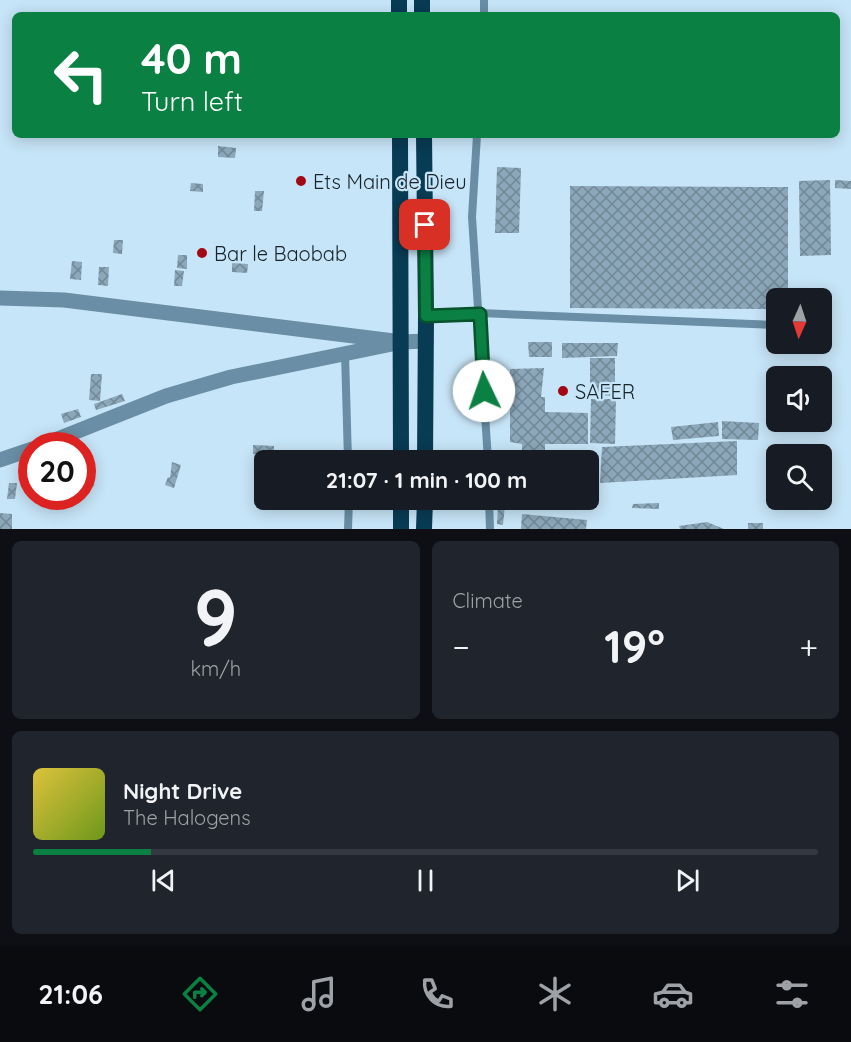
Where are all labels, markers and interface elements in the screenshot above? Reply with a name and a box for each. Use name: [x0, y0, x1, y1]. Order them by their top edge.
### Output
text: 40 m: [141, 32, 242, 85]
icon: left: [42, 36, 120, 114]
text: Turn left: [141, 84, 243, 118]
place label: Ets Main de Dieu: [313, 169, 467, 194]
marker: Ets Main de Dieu: [294, 174, 308, 188]
pin: [399, 199, 450, 250]
icon: arrive: [408, 208, 441, 241]
place label: Bar le Baobab: [214, 241, 347, 266]
marker: Bar le Baobab: [195, 246, 209, 260]
north arrow: [766, 288, 832, 354]
map controls: [766, 288, 832, 510]
position arrow: [452, 359, 516, 423]
button: sound: [766, 366, 832, 432]
place label: SAFER: [575, 379, 635, 404]
marker: SAFER: [556, 384, 570, 398]
speed limit sign: 20: [18, 432, 96, 510]
button: search: [766, 444, 832, 510]
text: 21:07 · 1 min · 100 m: [326, 466, 527, 494]
text: 9: [194, 568, 238, 666]
text: Climate: [453, 588, 523, 613]
text: 19°: [604, 618, 665, 674]
text: −: [453, 626, 470, 667]
text: +: [799, 626, 818, 667]
text: km/h: [190, 656, 241, 681]
text: Night Drive: [123, 777, 242, 805]
text: The Halogens: [123, 805, 251, 830]
icon: previous: [147, 864, 180, 897]
icon: pause: [409, 864, 442, 897]
icon: next: [671, 864, 704, 897]
icon: directions: [179, 973, 221, 1015]
icon: music: [298, 973, 340, 1015]
icon: phone: [416, 973, 458, 1015]
icon: climate: [534, 973, 576, 1015]
icon: car: [652, 973, 694, 1015]
icon: filters: [771, 973, 813, 1015]
text: 21:06: [38, 977, 103, 1011]

